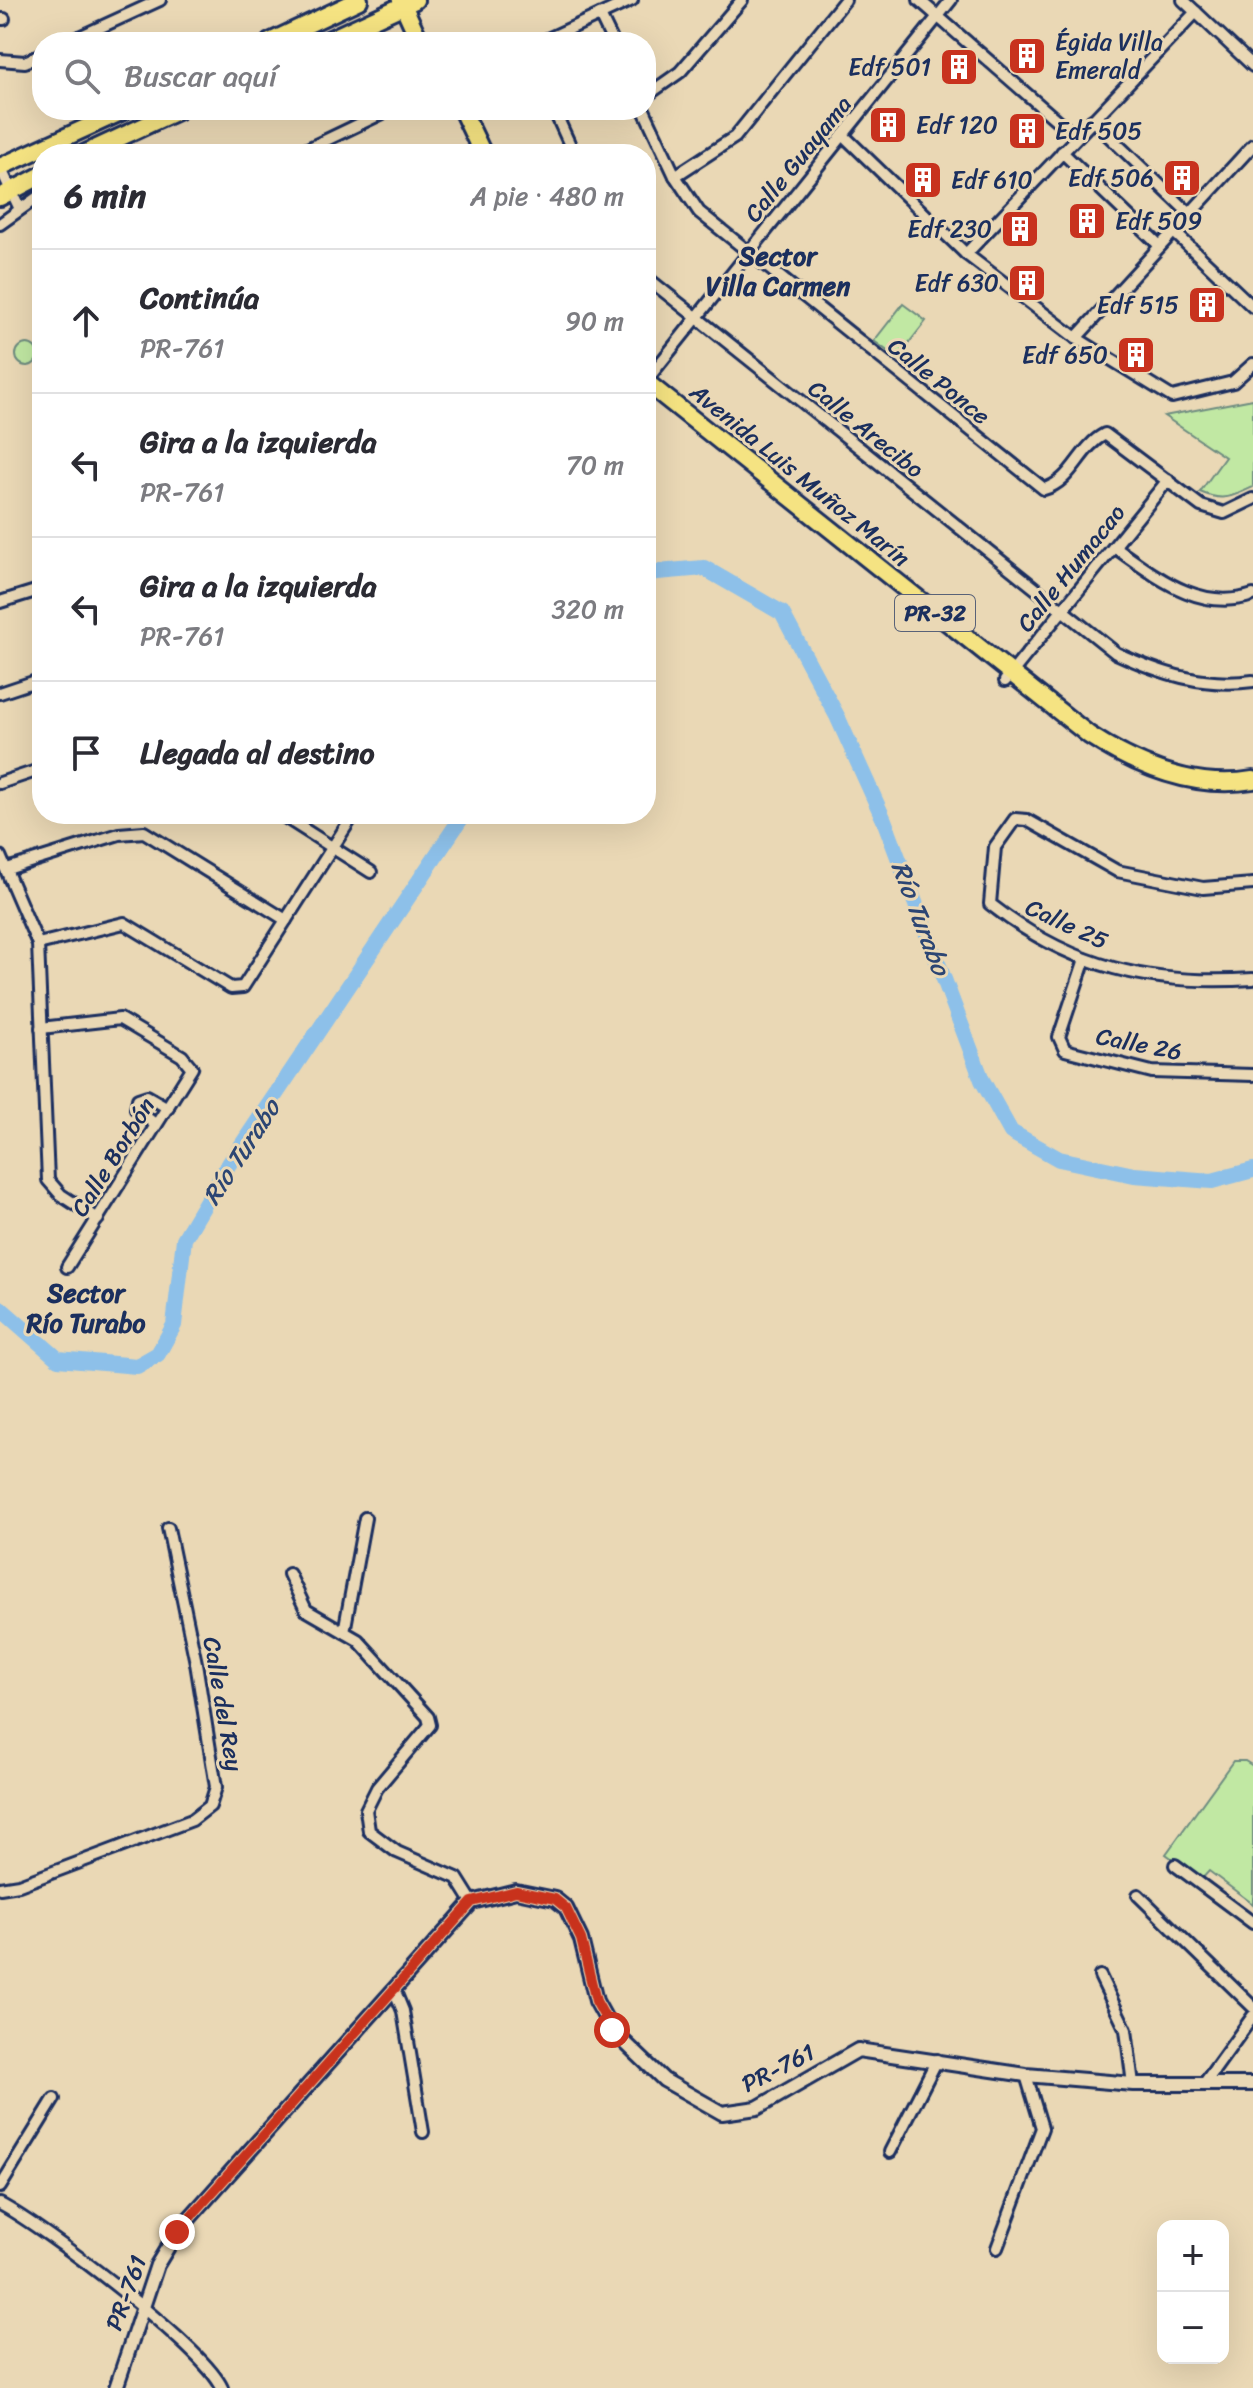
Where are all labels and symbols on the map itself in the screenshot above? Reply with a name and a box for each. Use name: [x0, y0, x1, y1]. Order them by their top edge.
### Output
place label: Égida Villa Emerald: [1055, 21, 1163, 91]
building icon: Égida Villa Emerald: [1006, 35, 1048, 77]
place label: Edf 501: [848, 46, 931, 88]
building icon: Edf 501: [938, 46, 980, 88]
street label: Calle Guayama: [733, 86, 863, 232]
building icon: Edf 120: [867, 104, 909, 146]
place label: Edf 120: [916, 104, 998, 146]
building icon: Edf 505: [1006, 110, 1048, 152]
place label: Edf 505: [1055, 110, 1142, 152]
place label: Edf 506: [1068, 157, 1154, 199]
building icon: Edf 506: [1161, 157, 1203, 199]
building icon: Edf 610: [902, 159, 944, 201]
place label: Edf 610: [951, 159, 1033, 201]
building icon: Edf 509: [1066, 200, 1108, 242]
place label: Edf 509: [1115, 200, 1202, 242]
place label: Edf 230: [907, 208, 992, 250]
building icon: Edf 230: [999, 208, 1041, 250]
district label: Sector Villa Carmen: [706, 233, 850, 309]
place label: Edf 630: [914, 262, 999, 304]
building icon: Edf 630: [1006, 262, 1048, 304]
place label: Edf 515: [1097, 284, 1179, 326]
building icon: Edf 515: [1186, 284, 1228, 326]
street label: Calle Ponce: [878, 326, 1000, 436]
place label: Edf 650: [1022, 334, 1108, 376]
building icon: Edf 650: [1115, 334, 1157, 376]
street label: Calle Arecibo: [798, 369, 934, 489]
street label: Avenida Luis Muñoz Marín: [679, 372, 920, 578]
street label: Calle Humacao: [1006, 494, 1136, 642]
road number: PR-32: [895, 595, 975, 631]
water label: Río Turabo: [878, 854, 965, 984]
street label: Calle 25: [1018, 886, 1116, 962]
street label: Calle 26: [1092, 1015, 1186, 1073]
water label: Río Turabo: [189, 1087, 294, 1214]
street label: Calle Borbón: [60, 1089, 167, 1225]
district label: Sector Río Turabo: [25, 1270, 146, 1346]
street label: Calle del Rey: [191, 1633, 256, 1775]
route start: [594, 2012, 630, 2048]
street label: PR-761: [734, 2032, 822, 2104]
route end: [159, 2214, 195, 2250]
street label: PR-761: [93, 2249, 159, 2337]

